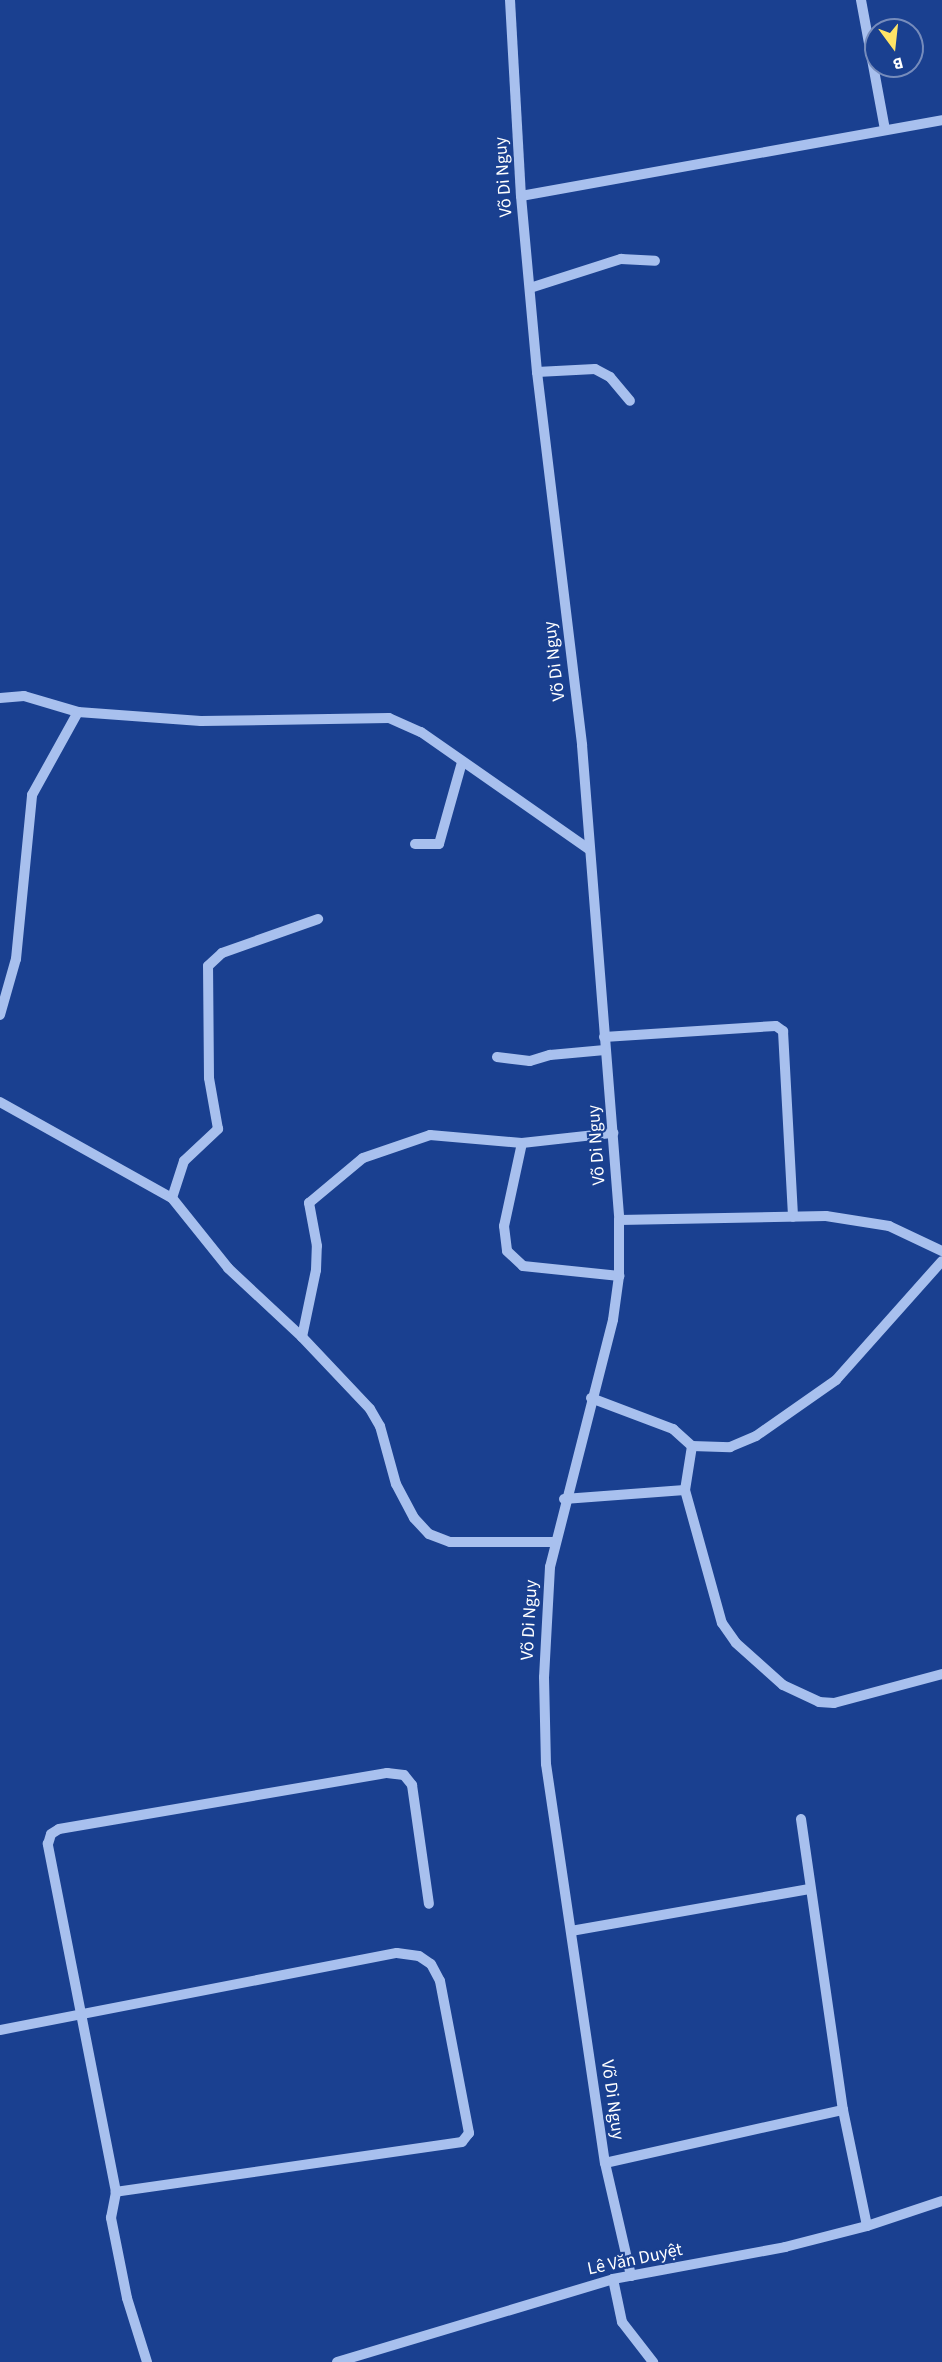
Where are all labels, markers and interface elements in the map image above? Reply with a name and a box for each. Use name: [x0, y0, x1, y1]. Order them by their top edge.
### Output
north arrow: [864, 18, 924, 78]
text: B: [891, 52, 906, 75]
street label: Võ Di Nguy: [490, 136, 518, 218]
street label: Võ Di Nguy: [539, 620, 571, 702]
street label: Võ Di Nguy: [583, 1104, 611, 1186]
street label: Võ Di Nguy: [517, 1579, 543, 1661]
street label: Võ Di Nguy: [596, 2059, 628, 2141]
street label: Lê Văn Duyệt: [586, 2239, 684, 2281]

